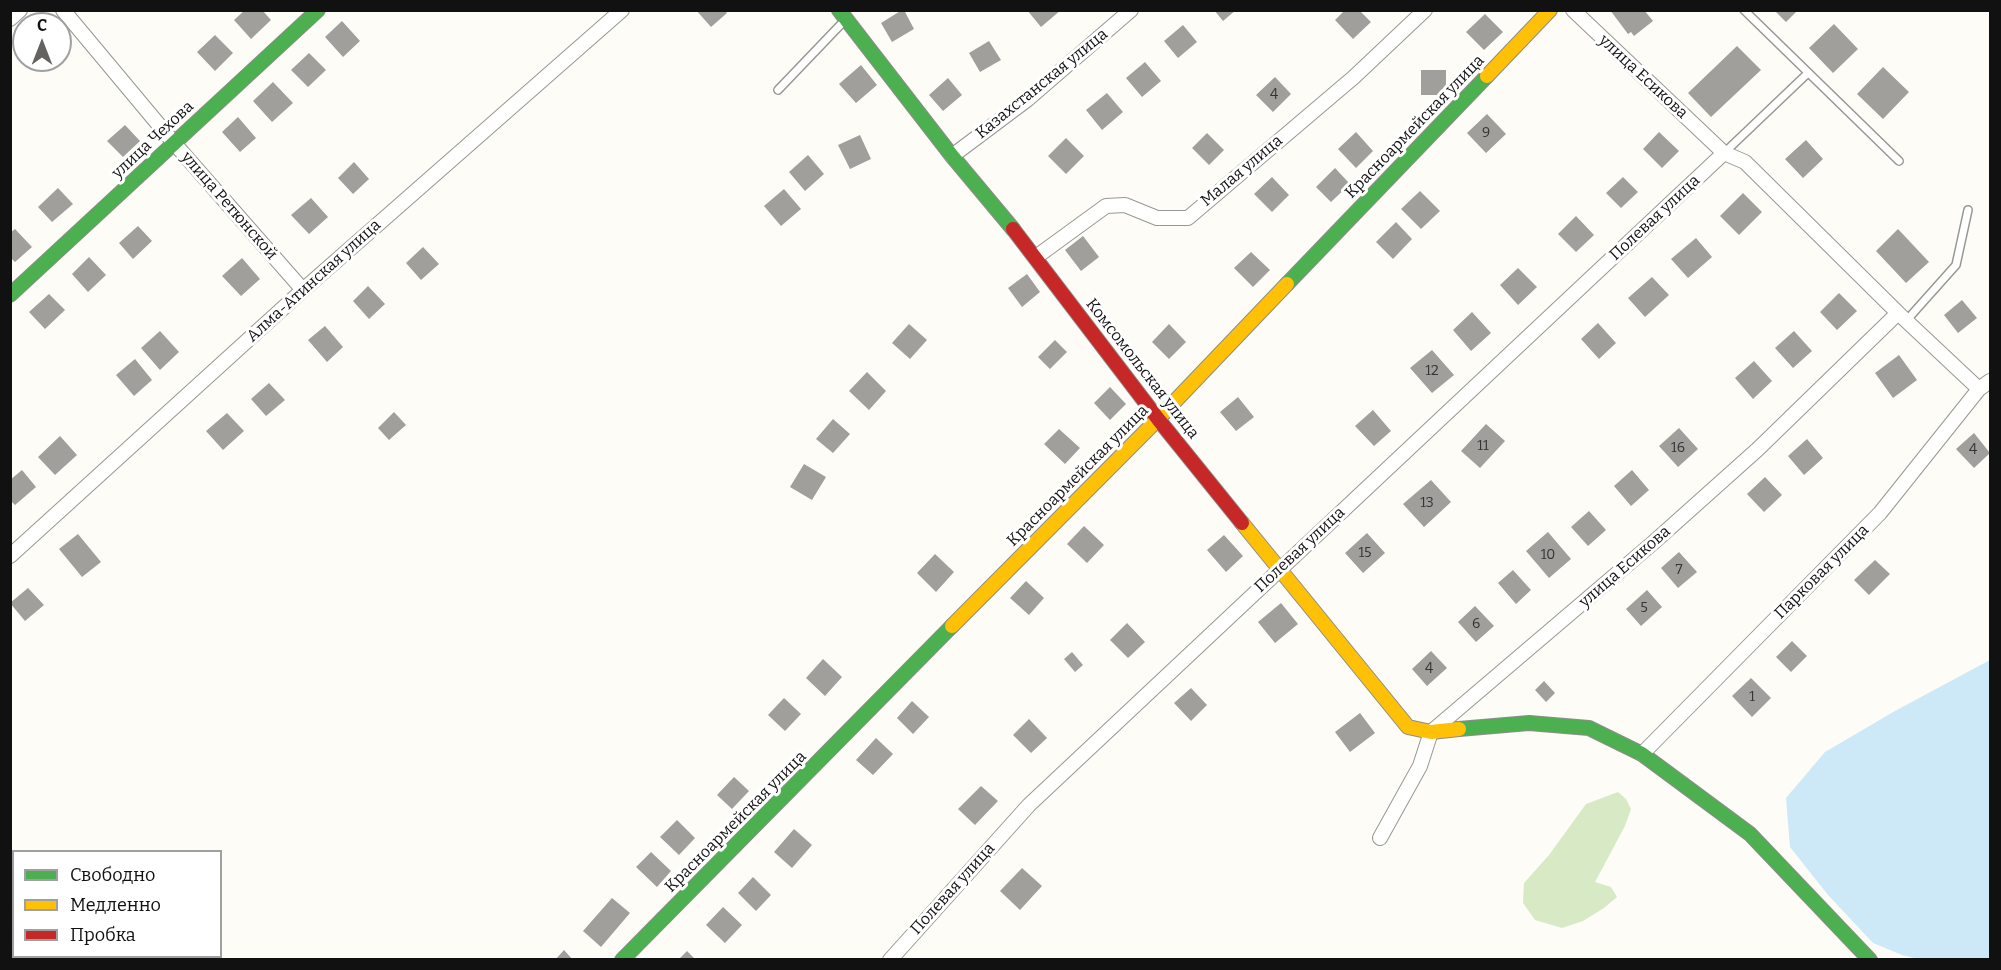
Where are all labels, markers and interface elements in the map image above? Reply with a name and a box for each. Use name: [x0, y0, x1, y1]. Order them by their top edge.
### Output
north arrow: [12, 12, 72, 72]
text: С: [37, 16, 47, 35]
street label: Казахстанская улица: [972, 25, 1112, 143]
street label: улица Есикова: [1595, 31, 1691, 123]
street label: Красноармейская улица: [1341, 51, 1489, 203]
house number: 4: [1270, 87, 1278, 103]
street label: улица Чехова: [108, 97, 198, 183]
house number: 9: [1482, 125, 1490, 141]
street label: Малая улица: [1197, 131, 1287, 211]
street label: улица Ретюнской: [177, 148, 281, 264]
street label: Полевая улица: [1606, 171, 1704, 265]
street label: Алма-Атинская улица: [243, 216, 385, 346]
street label: Комсомольская улица: [1081, 295, 1203, 443]
house number: 12: [1425, 363, 1439, 379]
street label: Красноармейская улица: [1003, 401, 1153, 551]
house number: 11: [1477, 438, 1489, 454]
house number: 16: [1671, 440, 1685, 456]
house number: 4: [1969, 442, 1977, 458]
house number: 13: [1420, 495, 1434, 511]
street label: Полевая улица: [1251, 503, 1349, 597]
street label: Парковая улица: [1771, 521, 1873, 623]
street label: улица Есикова: [1576, 522, 1674, 612]
house number: 15: [1358, 545, 1372, 561]
house number: 10: [1541, 547, 1555, 563]
house number: 7: [1675, 562, 1683, 578]
house number: 5: [1640, 600, 1648, 616]
house number: 6: [1472, 616, 1480, 632]
house number: 4: [1425, 661, 1433, 677]
house number: 1: [1749, 689, 1755, 705]
street label: Красноармейская улица: [661, 747, 811, 897]
street label: Полевая улица: [907, 839, 999, 939]
legend: [12, 850, 222, 958]
text: Свободно: [70, 864, 155, 886]
text: Медленно: [70, 894, 161, 916]
text: Пробка: [70, 924, 136, 946]

